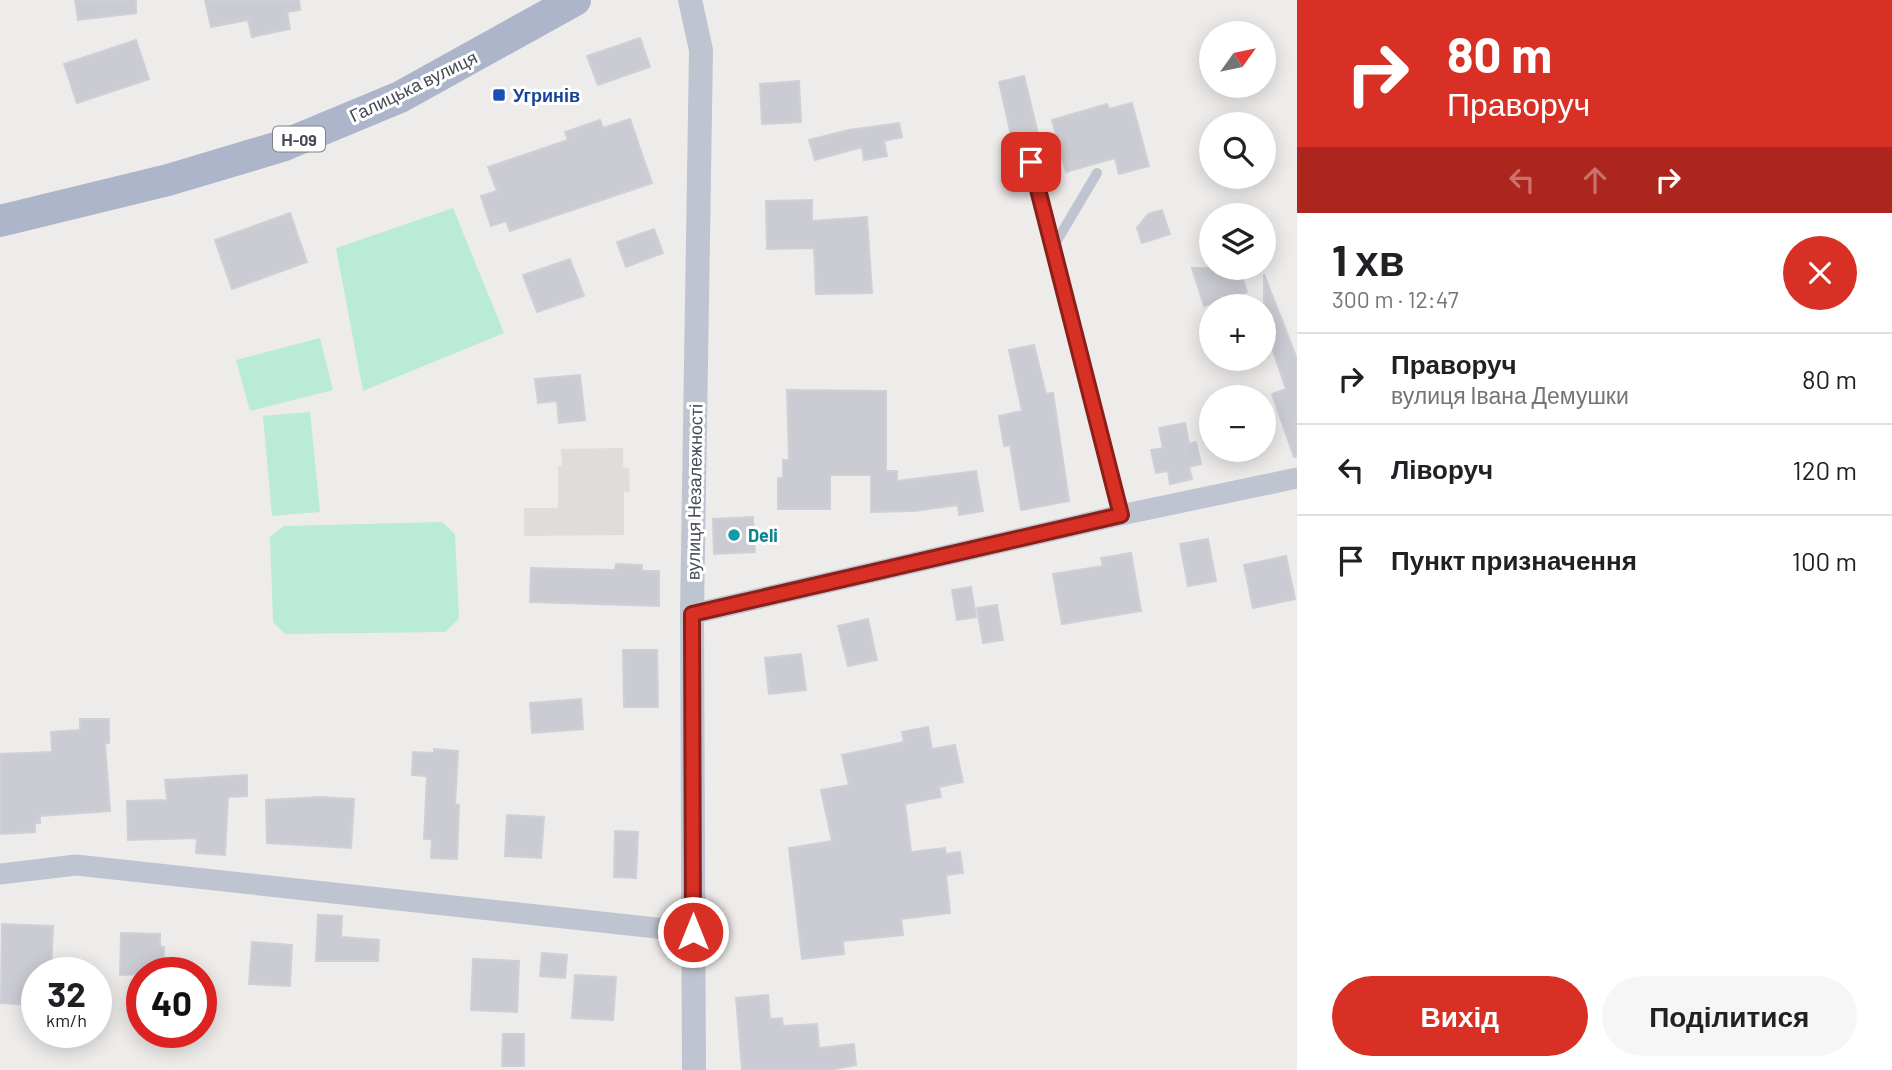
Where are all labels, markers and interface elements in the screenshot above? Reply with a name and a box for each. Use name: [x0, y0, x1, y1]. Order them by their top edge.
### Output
north arrow: [1199, 21, 1276, 98]
map controls: [1199, 21, 1276, 462]
text: 80 m: [1447, 24, 1552, 83]
icon: right: [1332, 28, 1423, 119]
street label: Галицька вулиця: [346, 46, 480, 126]
place label: Угринів: [513, 84, 580, 106]
text: Праворуч: [1447, 84, 1590, 122]
marker: Угринів: [491, 87, 507, 103]
button: search: [1199, 112, 1276, 189]
road number: Н-09: [273, 127, 325, 152]
pin: [1001, 132, 1061, 192]
icon: arrive: [1012, 143, 1050, 181]
icon: left: [1503, 161, 1541, 199]
icon: ahead: [1576, 161, 1614, 199]
icon: right: [1649, 161, 1687, 199]
button: layers: [1199, 203, 1276, 280]
text: 1 хв: [1332, 234, 1404, 284]
button: close: [1783, 236, 1857, 310]
text: 300 m · 12:47: [1332, 285, 1459, 313]
button: +: [1199, 294, 1276, 371]
text: Праворуч: [1391, 348, 1517, 379]
icon: right: [1332, 360, 1370, 398]
text: 80 m: [1802, 363, 1857, 394]
text: вулиця Івана Демушки: [1391, 381, 1629, 409]
button: −: [1199, 385, 1276, 462]
street label: вулиця Незалежності: [681, 404, 707, 580]
icon: left: [1332, 451, 1370, 489]
text: Ліворуч: [1391, 453, 1493, 484]
text: 120 m: [1793, 454, 1857, 485]
place label: Deli: [748, 524, 778, 546]
marker: Deli: [726, 527, 742, 543]
icon: arrive: [1332, 542, 1370, 580]
text: Пункт призначення: [1391, 544, 1637, 575]
text: 100 m: [1792, 545, 1857, 576]
position arrow: [656, 895, 730, 969]
speed limit sign: 40: [126, 957, 217, 1048]
text: 32: [47, 972, 86, 1014]
button: Вихід: [1332, 976, 1588, 1056]
button: Поділитися: [1602, 976, 1857, 1056]
text: km/h: [46, 1009, 87, 1031]

